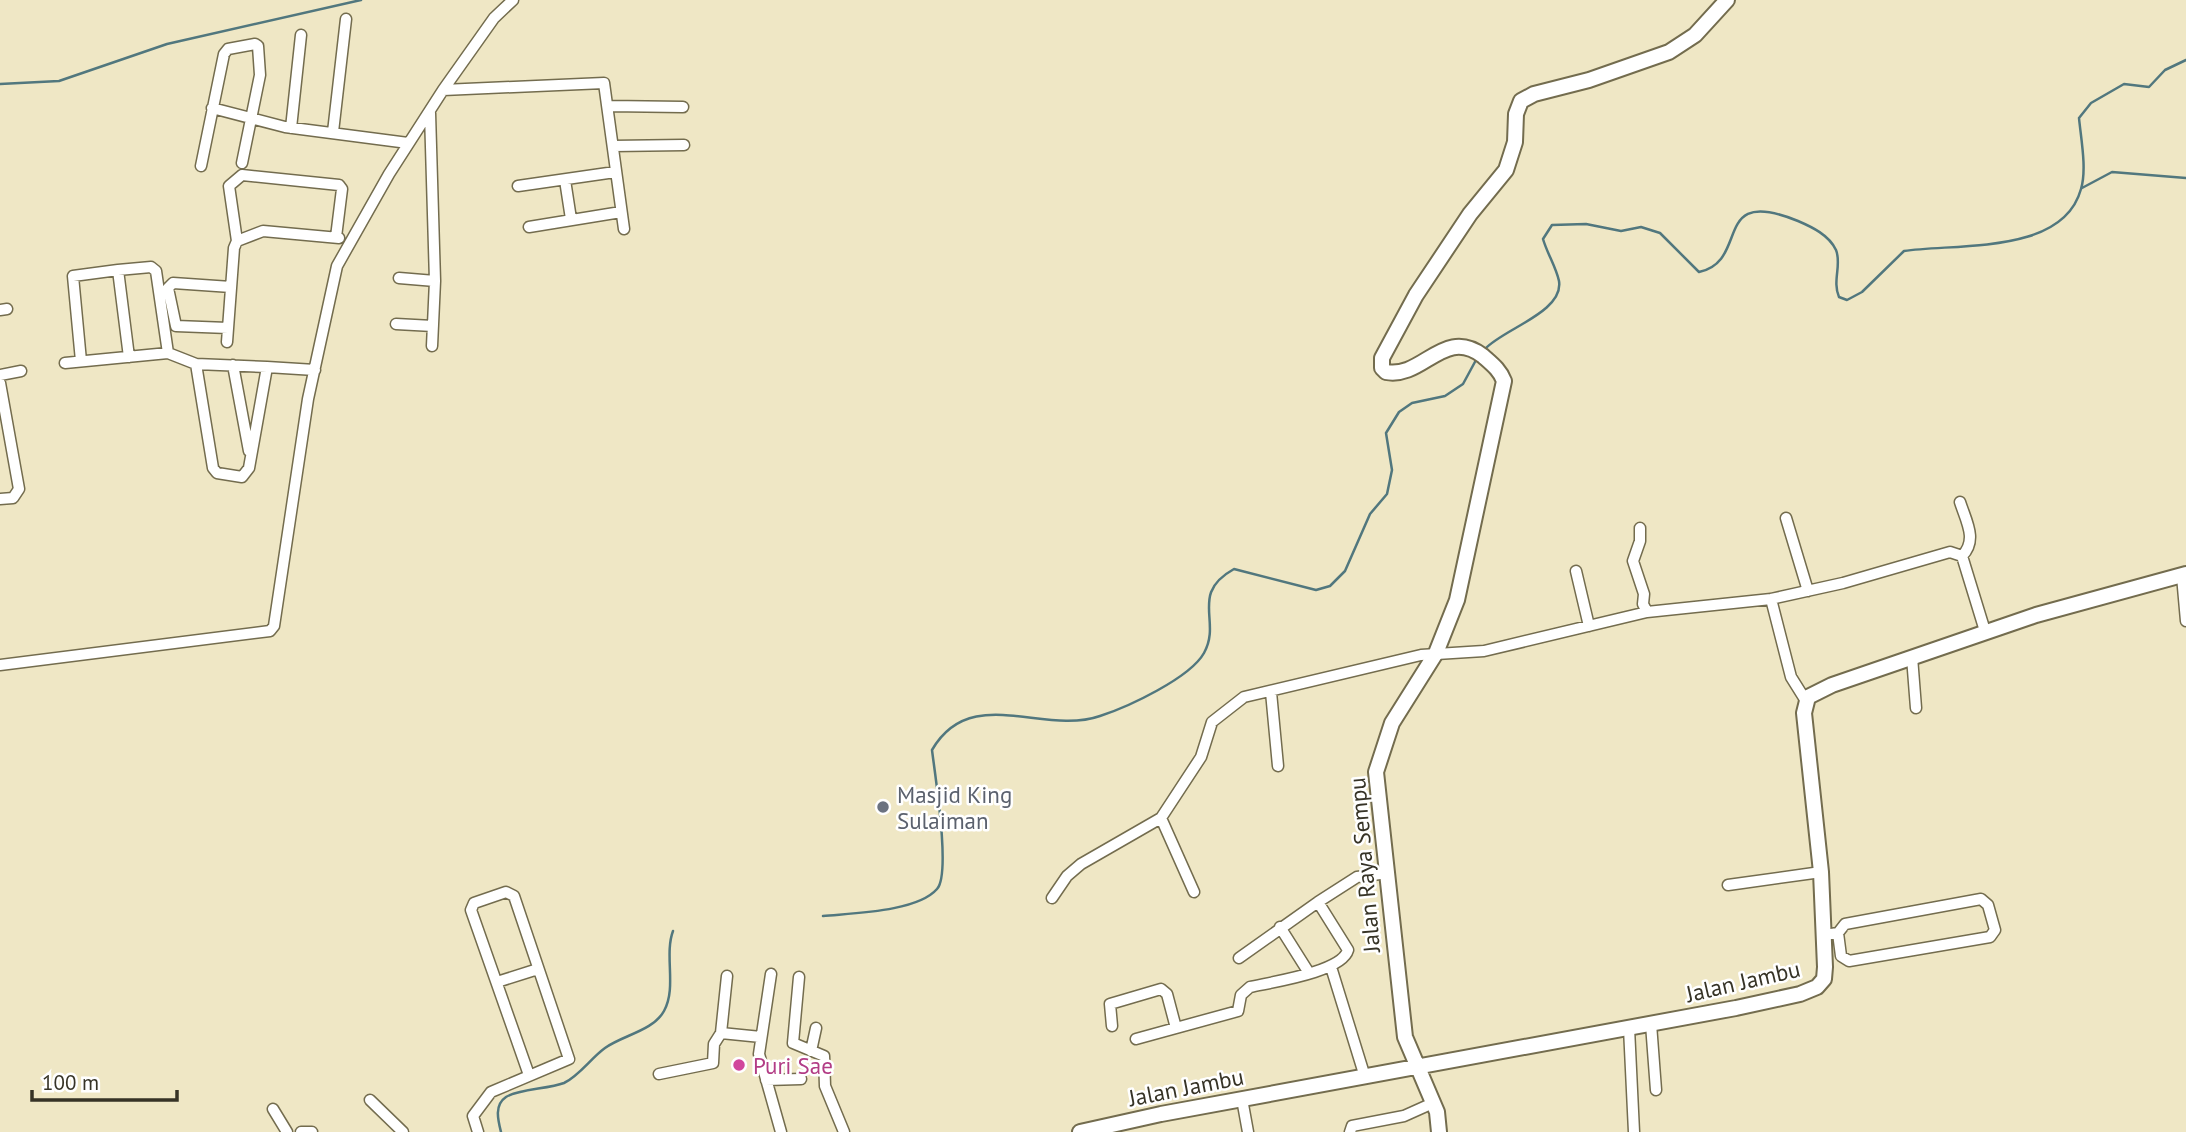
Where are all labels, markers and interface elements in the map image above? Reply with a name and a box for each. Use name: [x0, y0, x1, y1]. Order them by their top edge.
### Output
street label: Jalan Raya Sempu: [1342, 776, 1386, 955]
place label: Masjid King Sulaiman: [897, 780, 1012, 835]
marker: Masjid King Sulaiman: [875, 799, 891, 815]
street label: Jalan Jambu: [1682, 954, 1803, 1008]
place label: Puri Sae: [753, 1051, 833, 1080]
marker: Puri Sae: [731, 1057, 747, 1073]
scale bar: [32, 1058, 177, 1102]
street label: Jalan Jambu: [1125, 1062, 1246, 1113]
text: 100 m: [42, 1069, 99, 1096]

